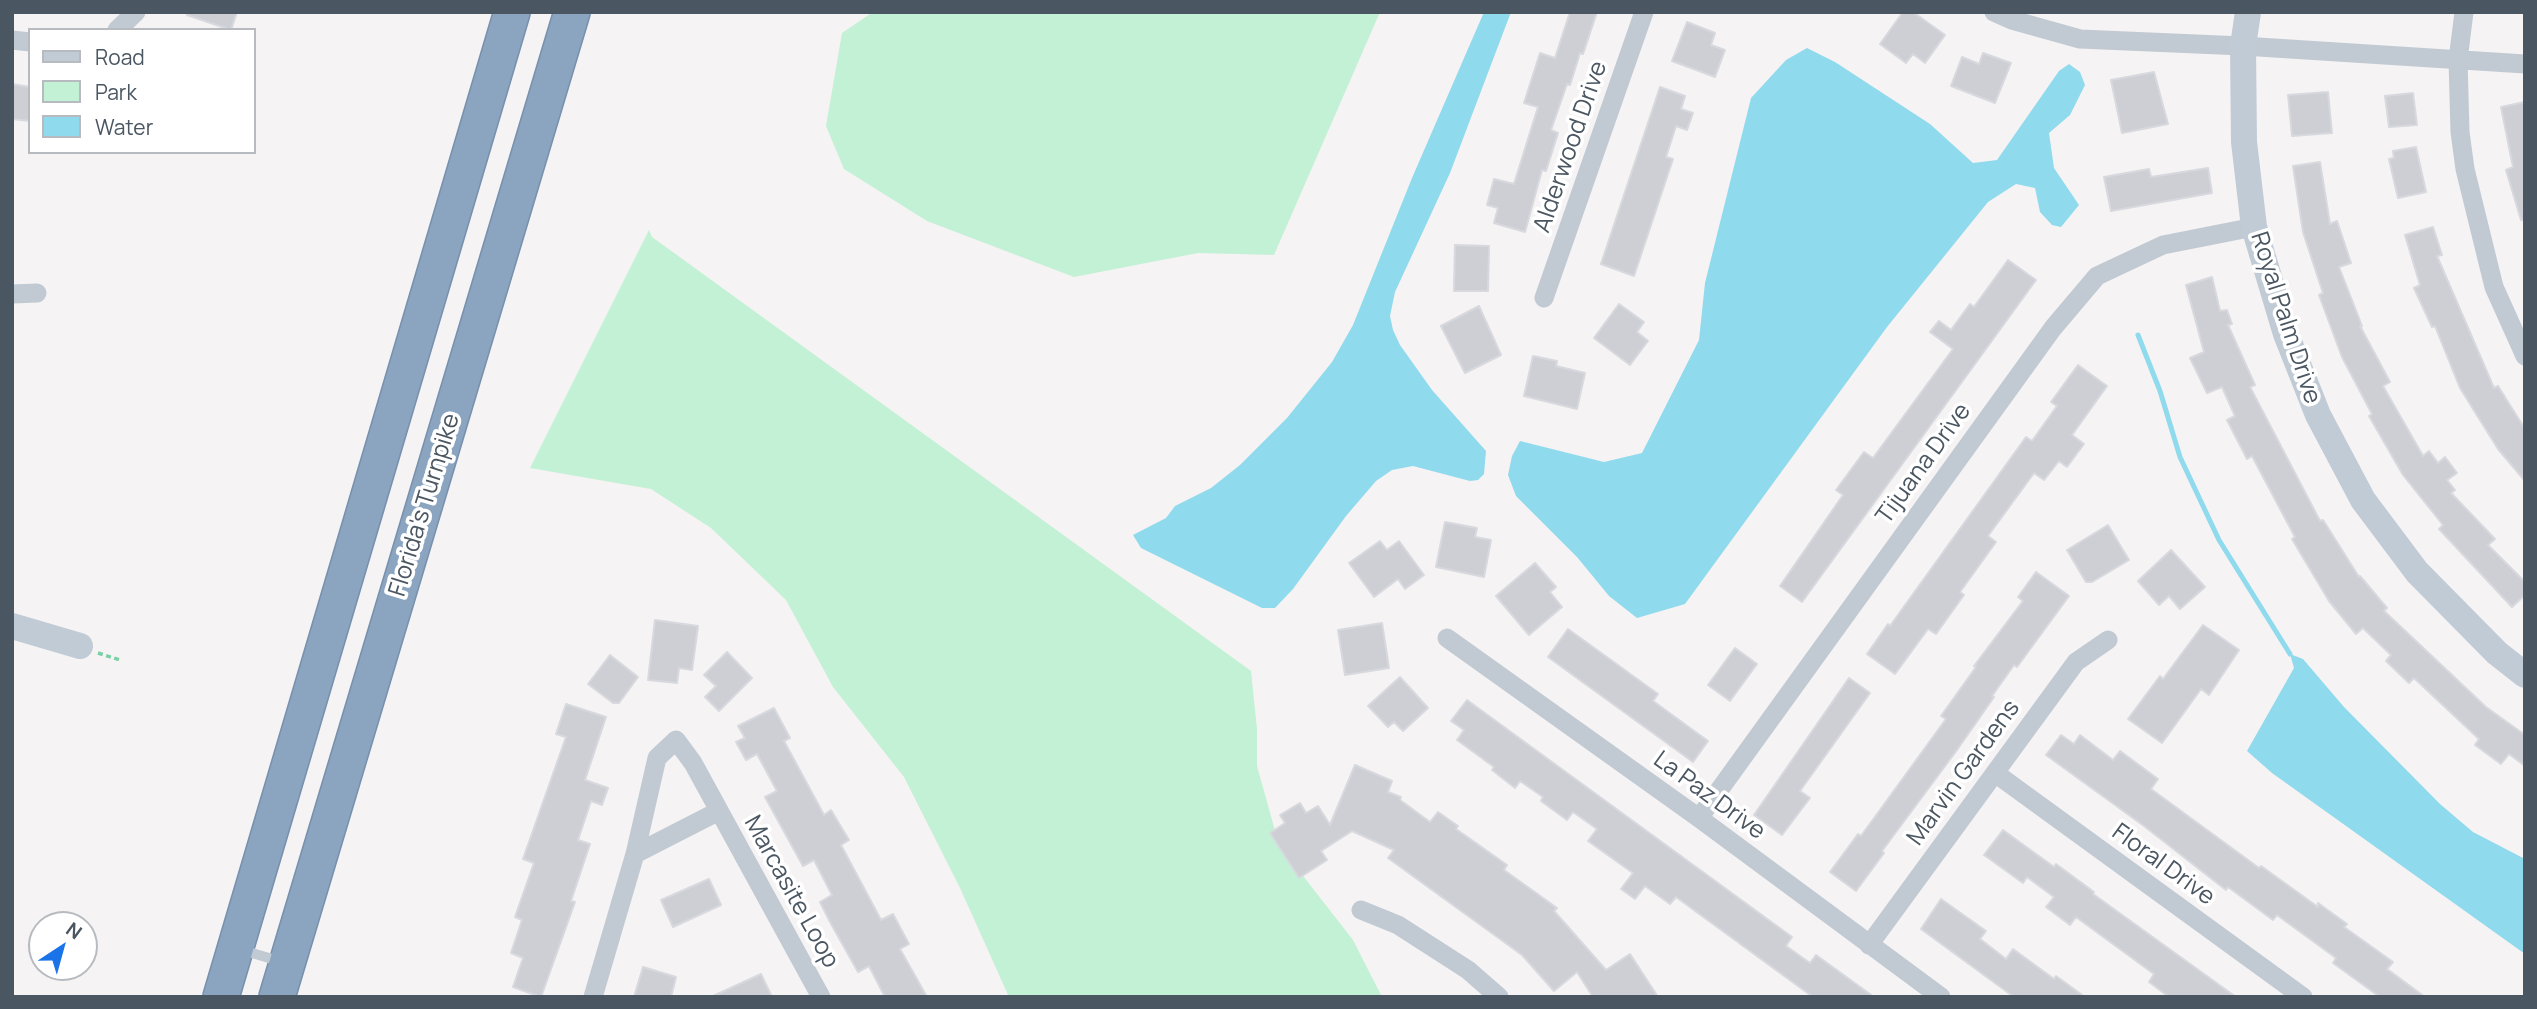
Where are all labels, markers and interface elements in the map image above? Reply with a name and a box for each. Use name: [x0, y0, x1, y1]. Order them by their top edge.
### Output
legend: [28, 28, 256, 154]
text: Road: [95, 43, 145, 71]
street label: Alderwood Drive: [1528, 58, 1614, 236]
text: Park: [95, 78, 137, 106]
text: Water: [95, 113, 153, 141]
street label: Royal Palm Drive: [2244, 228, 2326, 408]
street label: Tijuana Drive: [1871, 398, 1977, 530]
street label: Florida's Turnpike: [384, 410, 466, 600]
street label: Marvin Gardens: [1902, 695, 2026, 851]
street label: La Paz Drive: [1647, 746, 1771, 846]
street label: Marcasite Loop: [737, 811, 845, 973]
street label: Floral Drive: [2106, 818, 2220, 912]
north arrow: [28, 911, 98, 981]
text: N: [61, 916, 87, 945]

